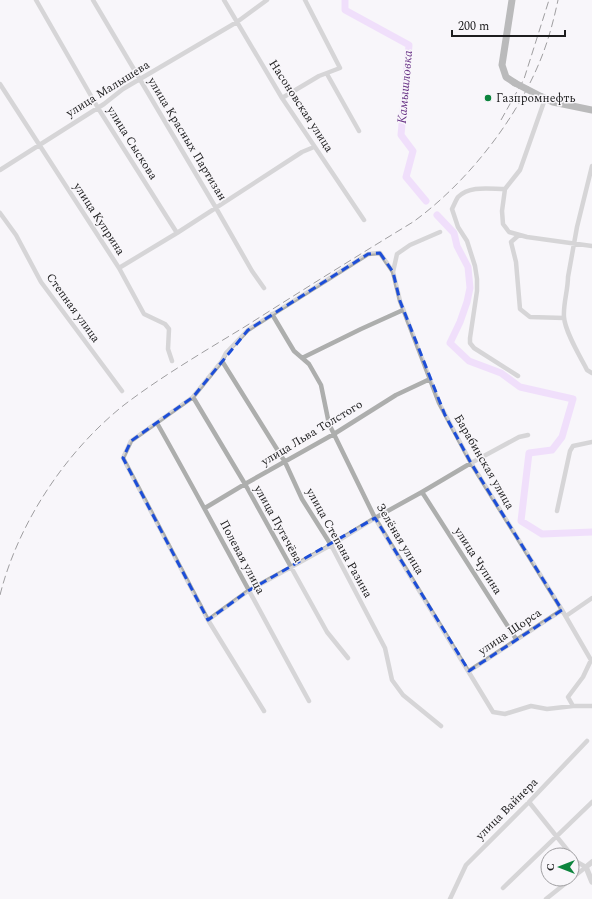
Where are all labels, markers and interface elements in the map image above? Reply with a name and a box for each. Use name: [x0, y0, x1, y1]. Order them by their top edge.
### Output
scale bar: [452, 12, 565, 38]
text: 200 m: [458, 17, 489, 36]
water label: Камышловка: [392, 49, 418, 124]
street label: улица Малышева: [62, 56, 154, 123]
street label: Насоновская улица: [264, 56, 338, 156]
street label: улица Красных Партизан: [142, 73, 231, 204]
place label: Газпромнефть: [496, 89, 575, 108]
marker: Газпромнефть: [483, 93, 493, 103]
street label: улица Сыскова: [101, 102, 162, 184]
street label: улица Куприна: [68, 178, 130, 259]
street label: Степная улица: [41, 269, 105, 347]
street label: улица Льва Толстого: [257, 395, 366, 471]
street label: Барабинская улица: [449, 411, 519, 513]
street label: улица Пугачёва: [248, 481, 307, 566]
street label: улица Степана Разина: [300, 484, 377, 602]
street label: Зелёная улица: [371, 500, 429, 579]
street label: Полевая улица: [214, 516, 270, 598]
street label: улица Чупина: [449, 523, 507, 599]
street label: улица Щорса: [474, 604, 546, 661]
street label: улица Вайнера: [471, 773, 543, 845]
north arrow: [540, 847, 580, 887]
text: С: [542, 863, 559, 871]

